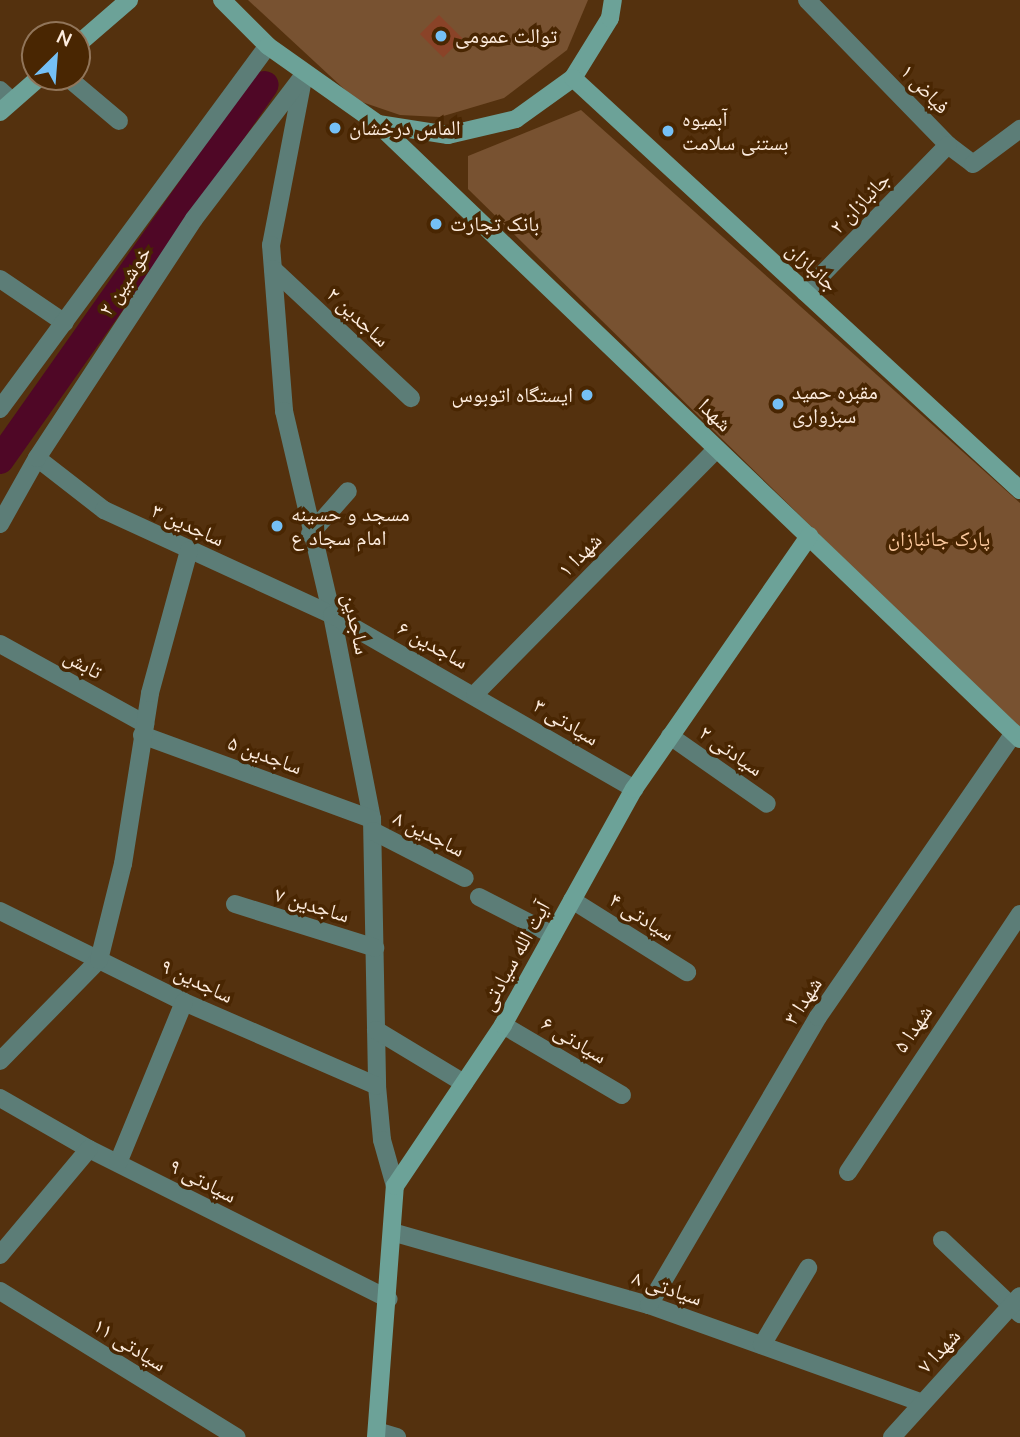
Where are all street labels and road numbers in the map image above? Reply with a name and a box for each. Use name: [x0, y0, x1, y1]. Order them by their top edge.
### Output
street label: فیاض ۱: [895, 59, 955, 119]
street label: جانبازان ۲: [824, 167, 896, 239]
street label: جانبازان: [781, 237, 843, 297]
street label: خوشبین ۲: [93, 242, 157, 320]
street label: ساجدین ۲: [321, 282, 395, 352]
street label: شهدا: [693, 393, 737, 437]
street label: ساجدین ۳: [148, 498, 228, 552]
street label: شهدا ۱: [553, 528, 607, 582]
street label: ساجدین: [337, 591, 375, 657]
street label: ساجدین ۶: [393, 615, 473, 675]
street label: تابش: [60, 643, 106, 685]
street label: سیادتی ۳: [529, 693, 603, 751]
street label: سیادتی ۲: [694, 720, 768, 782]
street label: ساجدین ۵: [225, 730, 305, 780]
street label: ساجدین ۸: [389, 805, 469, 863]
street label: ساجدین ۷: [272, 882, 352, 928]
street label: سیادتی ۴: [605, 887, 679, 947]
street label: آیت الله سیادتی: [475, 897, 555, 1015]
street label: ساجدین ۹: [157, 953, 237, 1009]
street label: شهدا ۳: [778, 973, 828, 1029]
street label: شهدا ۵: [888, 1001, 938, 1057]
street label: سیادتی ۶: [537, 1011, 611, 1069]
street label: سیادتی ۹: [165, 1153, 241, 1209]
street label: سیادتی ۸: [629, 1265, 705, 1311]
street label: سیادتی ۱۱: [89, 1313, 171, 1377]
street label: شهدا ۷: [912, 1324, 966, 1378]

